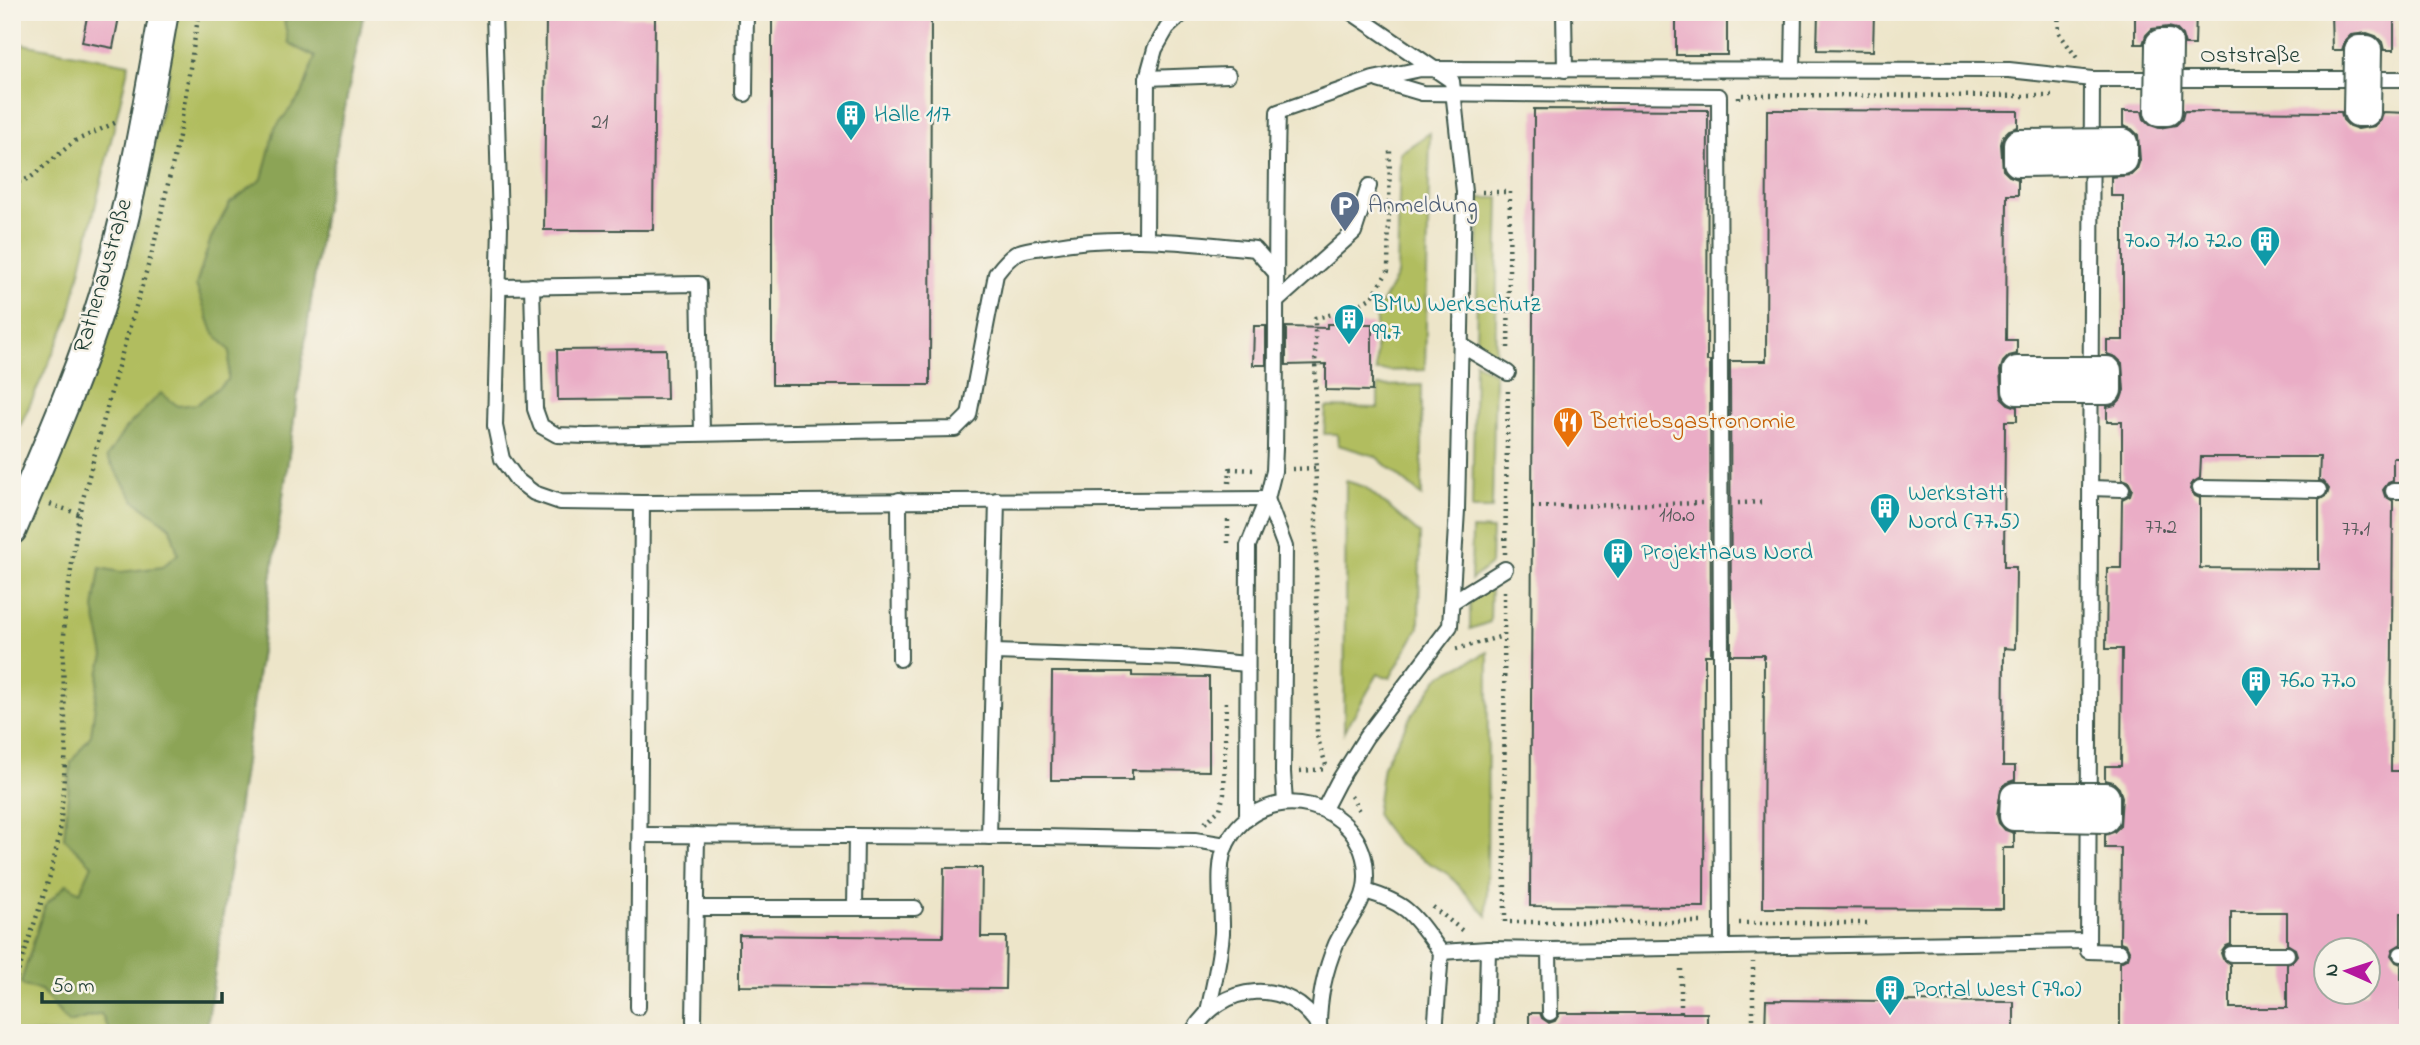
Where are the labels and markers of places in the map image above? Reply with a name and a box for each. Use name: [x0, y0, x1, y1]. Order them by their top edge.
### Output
building icon: Halle 117: [834, 98, 868, 142]
place label: Halle 117: [874, 98, 951, 133]
parking icon: Anmeldung: [1328, 189, 1362, 233]
place label: Anmeldung: [1368, 189, 1478, 224]
place label: 70.0 71.0 72.0: [2125, 224, 2242, 259]
building icon: 70.0 71.0 72.0: [2248, 224, 2282, 268]
place label: BMW Werkschutz 99.7: [1371, 288, 1542, 351]
building icon: BMW Werkschutz 99.7: [1332, 302, 1366, 346]
restaurant icon: Betriebsgastronomie: [1551, 405, 1585, 449]
place label: Betriebsgastronomie: [1590, 405, 1796, 440]
place label: Werkstatt Nord (77.5): [1908, 477, 2019, 540]
building icon: Werkstatt Nord (77.5): [1868, 491, 1902, 535]
building icon: Projekthaus Nord: [1601, 536, 1635, 580]
place label: Projekthaus Nord: [1641, 536, 1813, 571]
building icon: 76.0 77.0: [2239, 664, 2273, 708]
place label: 76.0 77.0: [2279, 664, 2356, 699]
building icon: Portal West (79.0): [1873, 973, 1907, 1017]
place label: Portal West (79.0): [1913, 973, 2082, 1008]

